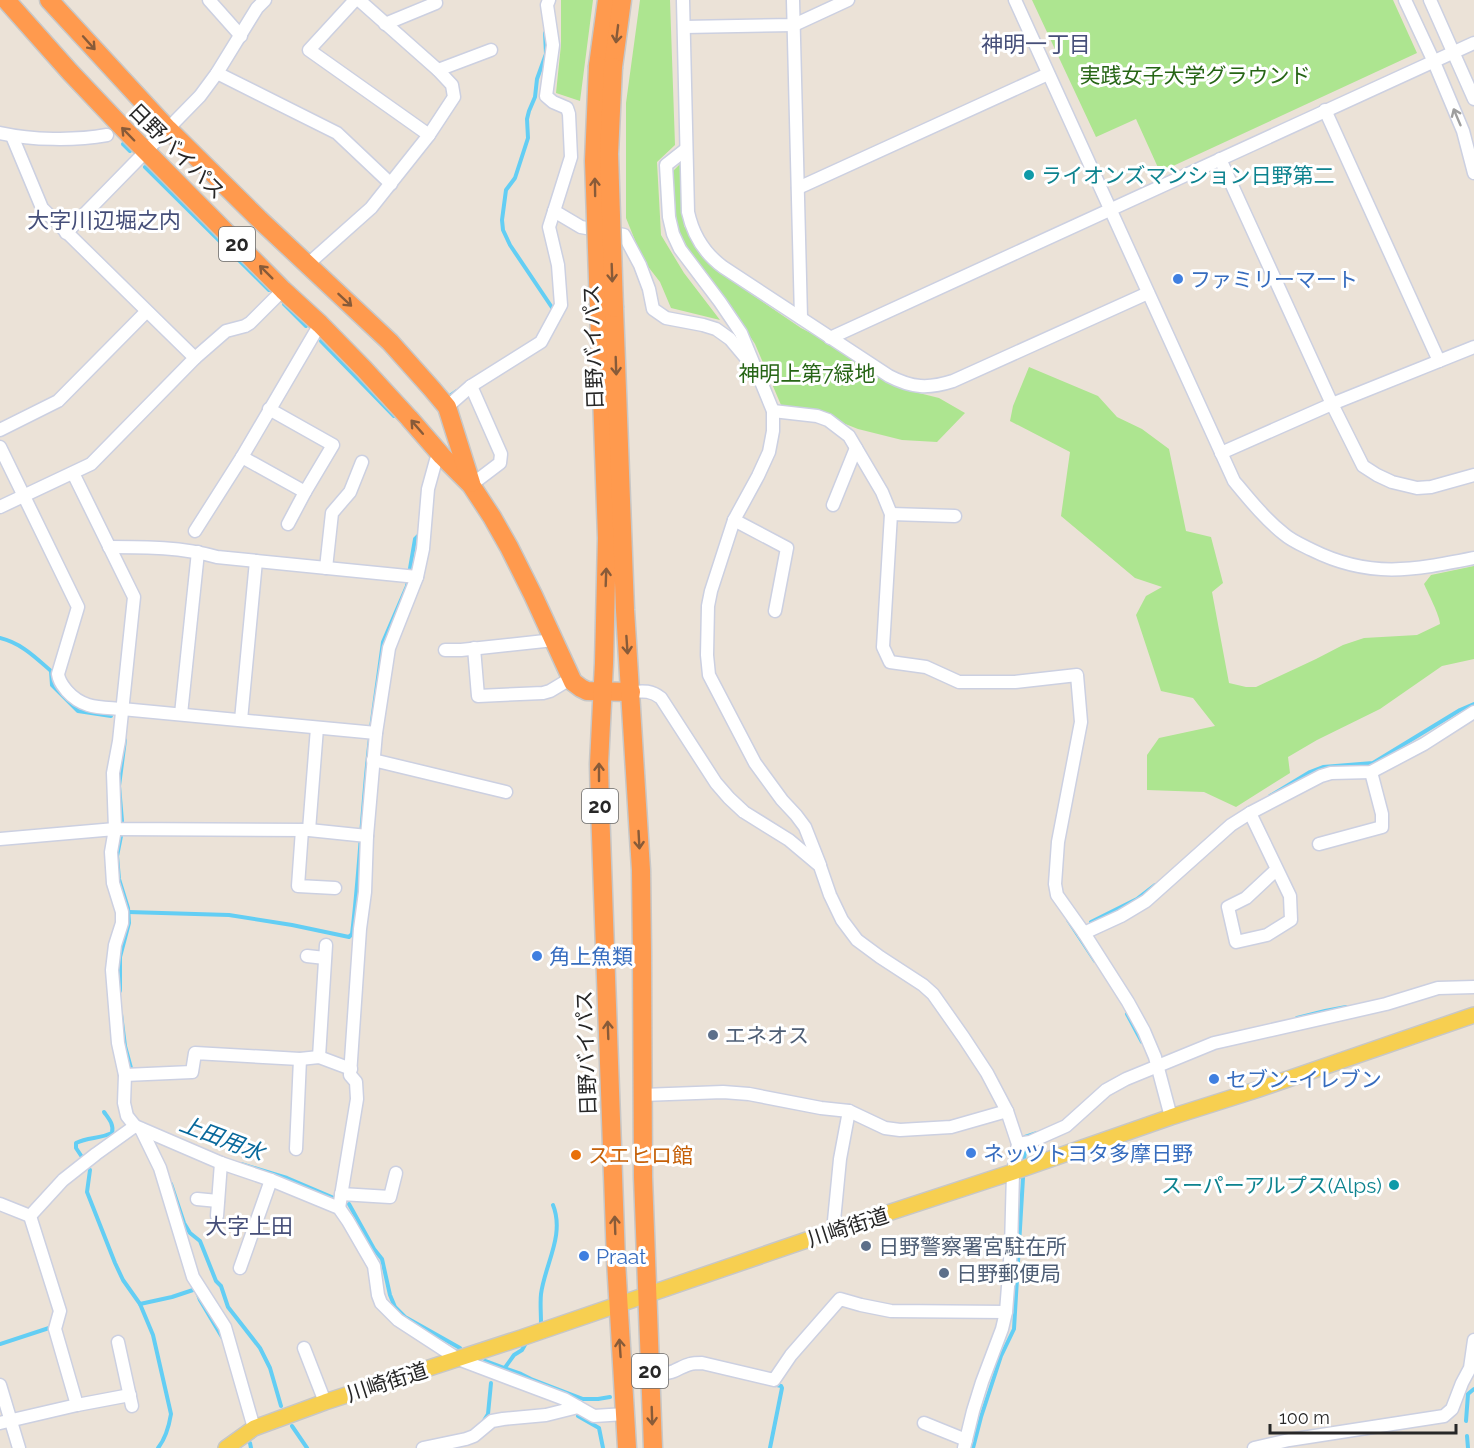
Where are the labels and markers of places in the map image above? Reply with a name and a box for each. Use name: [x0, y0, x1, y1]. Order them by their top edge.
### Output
place label: ライオンズマンション日野第二: [1041, 163, 1335, 188]
marker: ライオンズマンション日野第二: [1022, 168, 1036, 182]
place label: ファミリーマート: [1190, 267, 1358, 292]
marker: ファミリーマート: [1171, 272, 1185, 286]
place label: 角上魚類: [549, 944, 633, 969]
marker: 角上魚類: [530, 949, 544, 963]
place label: エネオス: [725, 1023, 809, 1048]
marker: エネオス: [706, 1028, 720, 1042]
place label: セブン-イレブン: [1226, 1067, 1382, 1092]
marker: セブン-イレブン: [1207, 1072, 1221, 1086]
place label: ネッツトヨタ多摩日野: [983, 1141, 1193, 1166]
place label: スエヒロ館: [588, 1143, 693, 1168]
marker: ネッツトヨタ多摩日野: [964, 1146, 978, 1160]
marker: スエヒロ館: [569, 1148, 583, 1162]
place label: スーパーアルプス(Alps): [1161, 1173, 1382, 1198]
marker: スーパーアルプス(Alps): [1387, 1178, 1401, 1192]
place label: 日野警察署宮駐在所: [878, 1234, 1067, 1259]
marker: 日野警察署宮駐在所: [859, 1239, 873, 1253]
place label: Praat: [596, 1244, 646, 1269]
marker: Praat: [577, 1249, 591, 1263]
place label: 日野郵便局: [956, 1261, 1061, 1286]
marker: 日野郵便局: [937, 1266, 951, 1280]

